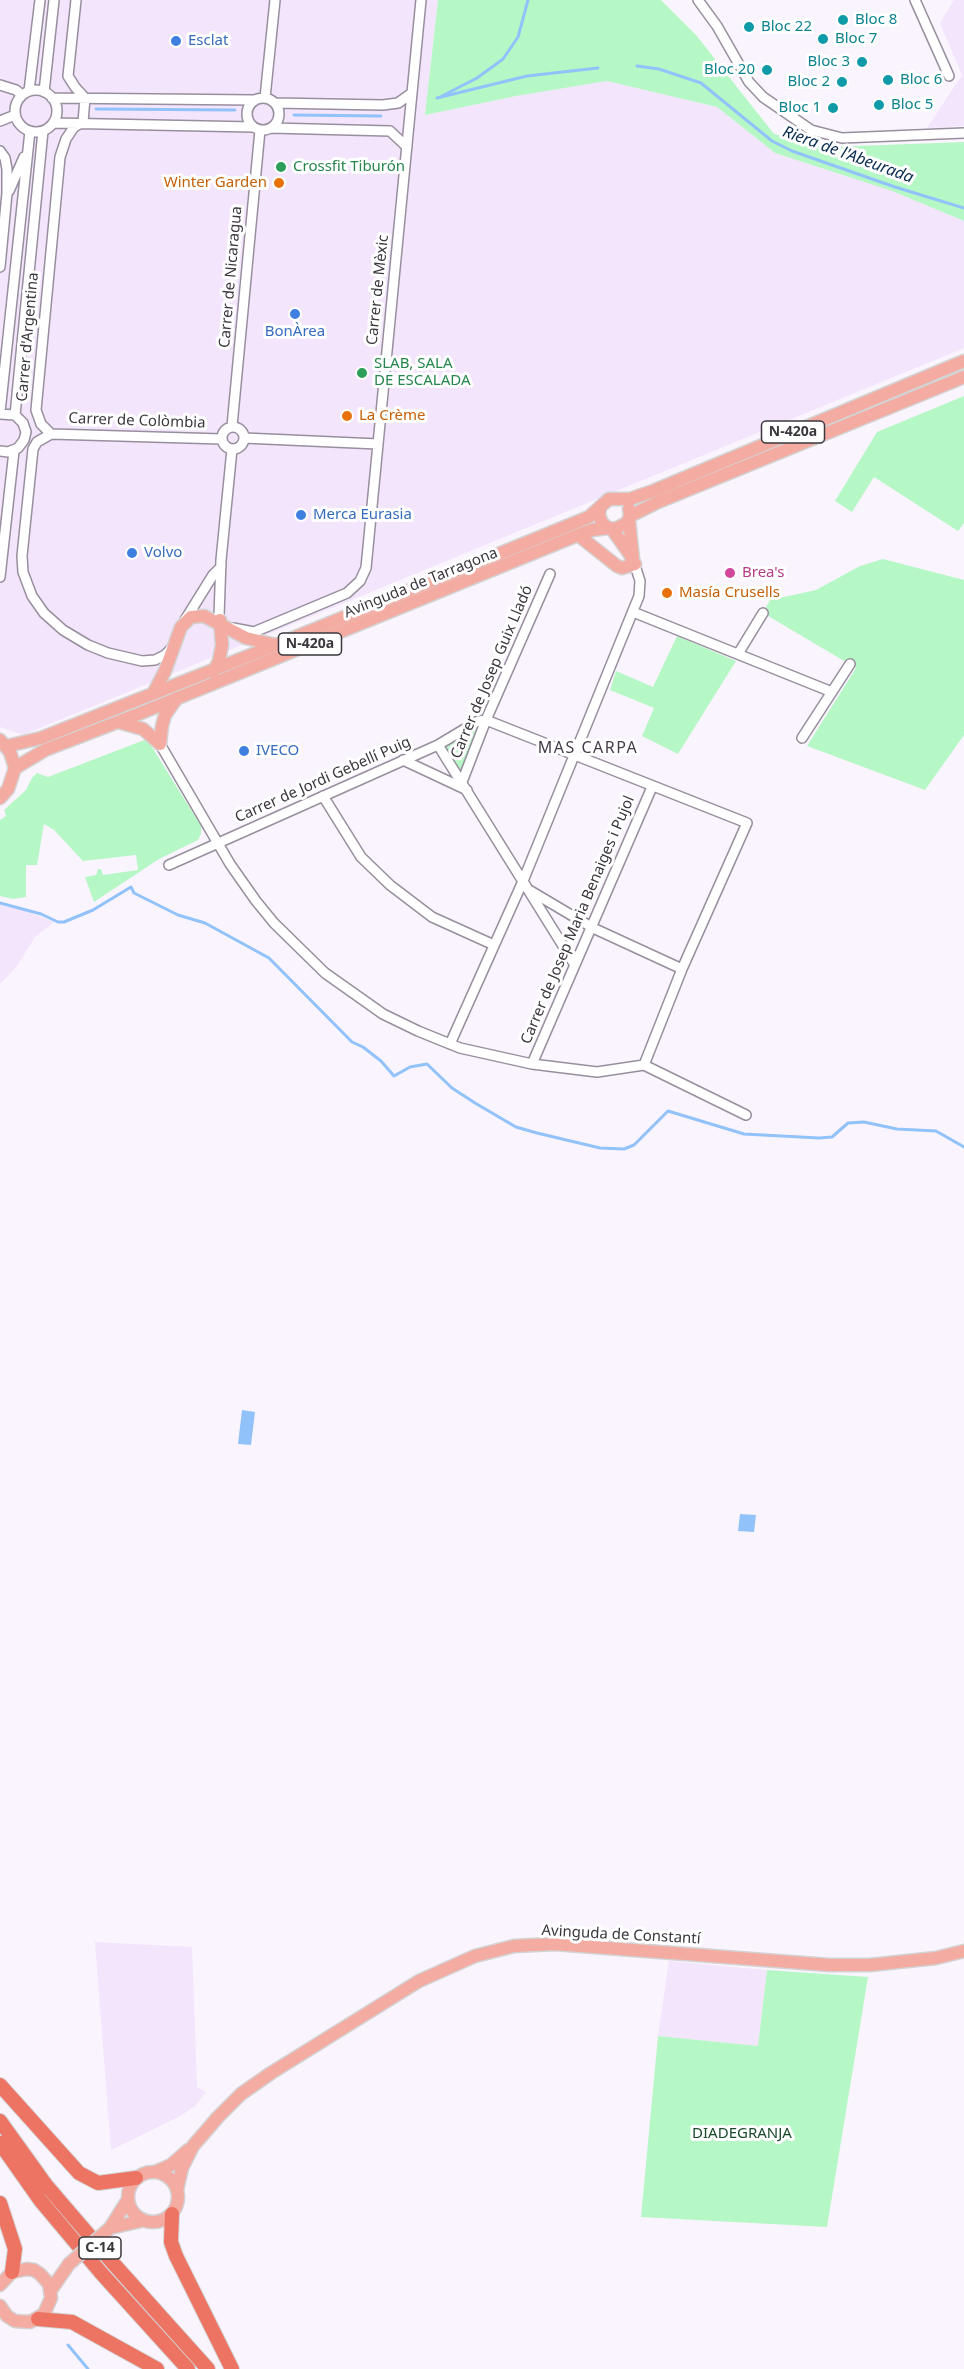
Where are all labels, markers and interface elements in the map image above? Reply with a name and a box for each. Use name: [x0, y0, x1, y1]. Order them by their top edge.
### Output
place label: Bloc 8: [855, 11, 897, 29]
marker: Bloc 8: [836, 13, 850, 27]
place label: Bloc 22: [761, 18, 812, 36]
marker: Bloc 22: [742, 20, 756, 34]
place label: Bloc 7: [835, 30, 877, 48]
place label: Esclat: [188, 32, 228, 50]
marker: Bloc 7: [816, 32, 830, 46]
marker: Esclat: [169, 34, 183, 48]
place label: Bloc 3: [808, 53, 850, 71]
marker: Bloc 3: [855, 55, 869, 69]
place label: Bloc 20: [704, 61, 755, 79]
marker: Bloc 20: [760, 63, 774, 77]
place label: Bloc 6: [900, 71, 942, 89]
place label: Bloc 2: [788, 73, 830, 91]
marker: Bloc 6: [881, 73, 895, 87]
marker: Bloc 2: [835, 75, 849, 89]
place label: Bloc 5: [891, 96, 933, 114]
marker: Bloc 5: [872, 98, 886, 112]
place label: Bloc 1: [779, 99, 821, 117]
marker: Bloc 1: [826, 101, 840, 115]
water label: Riera de l'Abeurada: [780, 122, 916, 188]
place label: Crossfit Tiburón: [293, 158, 405, 176]
marker: Crossfit Tiburón: [274, 160, 288, 174]
place label: Winter Garden: [164, 174, 267, 192]
marker: Winter Garden: [272, 176, 286, 190]
street label: Carrer de Nicaragua: [216, 205, 246, 349]
street label: Carrer de Mèxic: [363, 234, 393, 346]
street label: Carrer d'Argentina: [13, 272, 43, 402]
marker: BonÀrea: [288, 307, 302, 321]
place label: BonÀrea: [265, 323, 325, 341]
place label: SLAB, SALA DE ESCALADA: [374, 355, 471, 390]
marker: SLAB, SALA DE ESCALADA: [355, 366, 369, 380]
place label: La Crème: [359, 407, 425, 425]
marker: La Crème: [340, 409, 354, 423]
street label: Carrer de Colòmbia: [68, 410, 206, 432]
road number: N-420a: [762, 421, 824, 443]
place label: Merca Eurasia: [313, 506, 412, 524]
marker: Merca Eurasia: [294, 508, 308, 522]
place label: Volvo: [144, 544, 182, 562]
street label: Avinguda de Tarragona: [342, 544, 500, 622]
marker: Volvo: [125, 546, 139, 560]
place label: Brea's: [742, 564, 784, 582]
marker: Brea's: [723, 566, 737, 580]
street label: Carrer de Josep Guix Lladó: [447, 583, 537, 761]
place label: Masía Crusells: [679, 584, 780, 602]
marker: Masía Crusells: [660, 586, 674, 600]
road number: N-420a: [278, 633, 342, 655]
street label: Carrer de Jordi Gebellí Puig: [232, 733, 414, 827]
district label: MAS CARPA: [538, 738, 638, 758]
place label: IVECO: [256, 742, 299, 760]
marker: IVECO: [237, 744, 251, 758]
street label: Carrer de Josep Maria Benaiges i Pujol: [517, 793, 639, 1047]
street label: Avinguda de Constantí: [541, 1922, 701, 1948]
park label: DIADEGRANJA: [692, 2125, 792, 2143]
road number: C-14: [79, 2237, 121, 2259]

